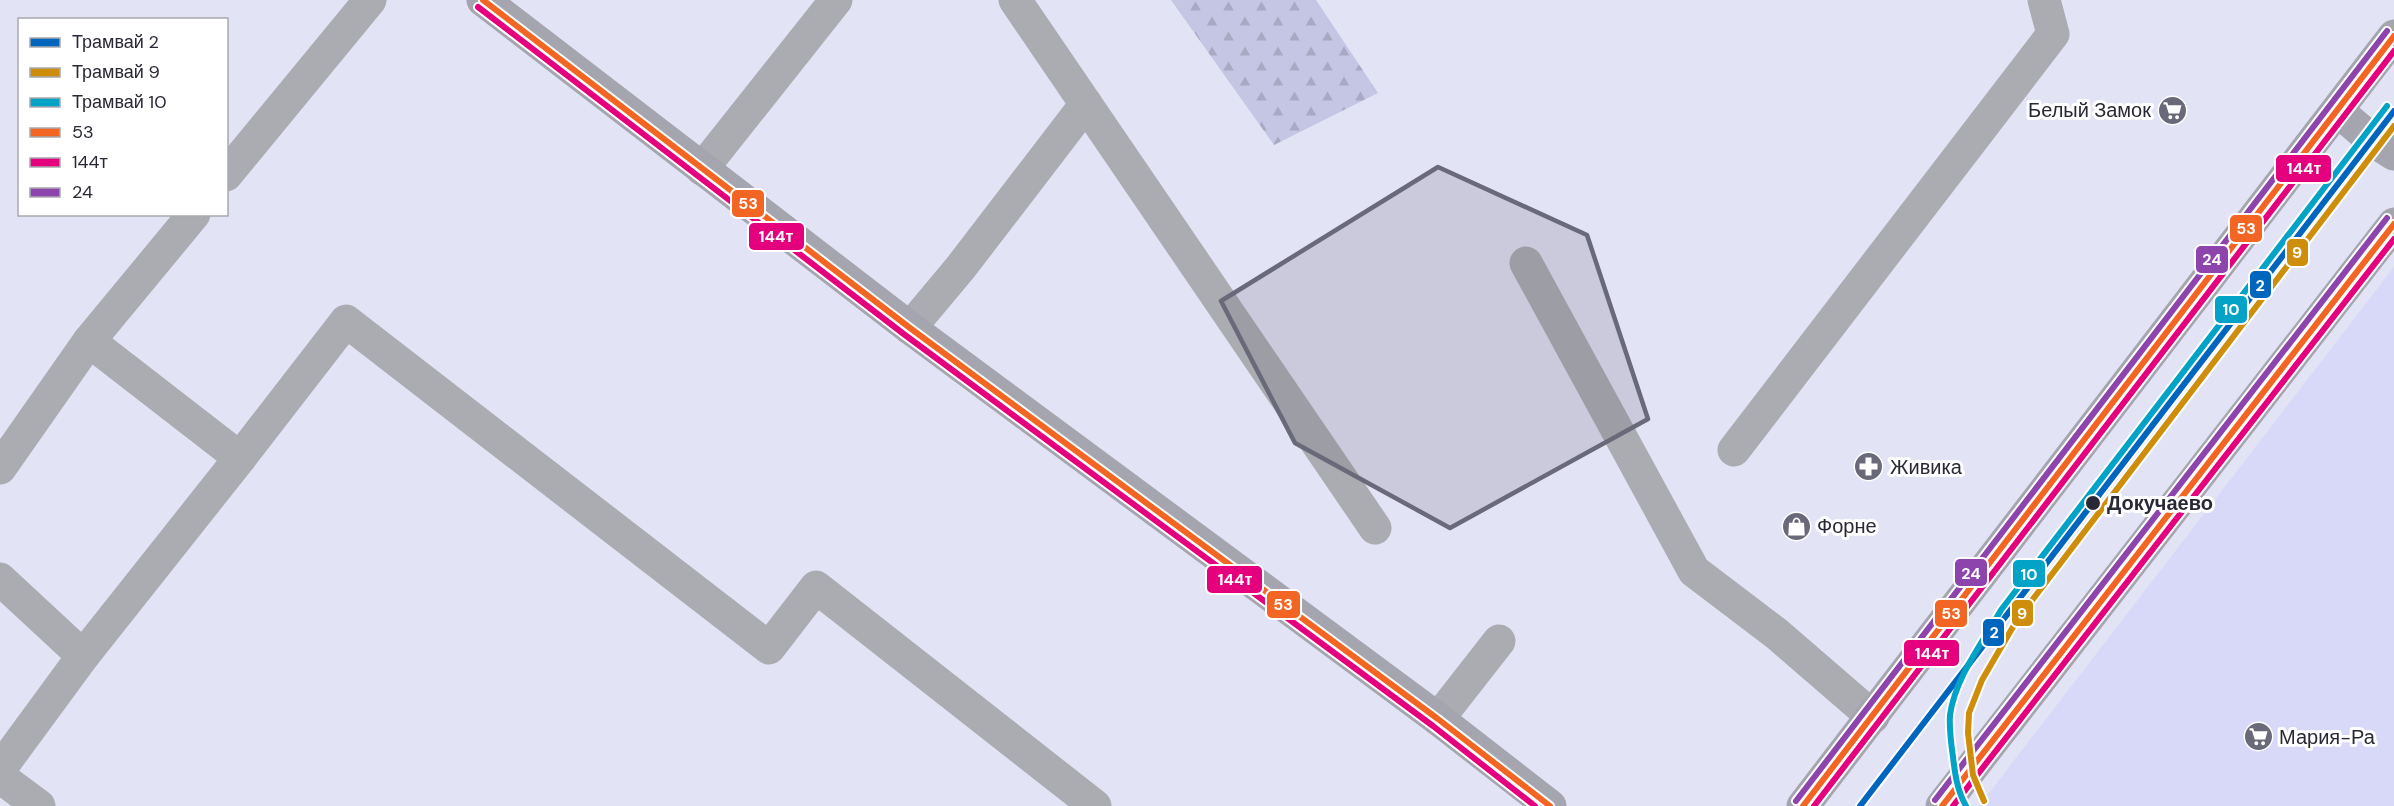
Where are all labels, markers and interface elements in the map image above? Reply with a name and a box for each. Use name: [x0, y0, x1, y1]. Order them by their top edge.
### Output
legend: [18, 18, 228, 216]
text: Трамвай 2: [72, 30, 159, 54]
text: Трамвай 9: [72, 60, 160, 84]
text: Трамвай 10: [72, 90, 167, 114]
supermarket icon: Белый Замок: [2156, 94, 2188, 126]
place label: Белый Замок: [2028, 97, 2151, 123]
text: 53: [72, 120, 94, 144]
text: 144т: [72, 150, 108, 174]
line badge: 144т: [2275, 154, 2332, 183]
text: 144т: [2287, 158, 2321, 179]
text: 24: [72, 180, 93, 204]
line badge: 53: [731, 189, 765, 218]
text: 53: [738, 193, 758, 214]
line badge: 53: [2229, 214, 2263, 243]
text: 53: [2236, 218, 2256, 239]
line badge: 144т: [748, 222, 805, 251]
text: 144т: [759, 226, 793, 247]
line badge: 9: [2286, 238, 2309, 267]
text: 9: [2292, 242, 2302, 263]
line badge: 24: [2195, 245, 2229, 274]
text: 24: [2202, 249, 2222, 270]
line badge: 2: [2249, 270, 2272, 299]
text: 2: [2255, 275, 2265, 296]
line badge: 10: [2214, 295, 2248, 324]
text: 10: [2222, 299, 2240, 320]
pharmacy icon: Живика: [1853, 451, 1885, 483]
place label: Живика: [1890, 454, 1963, 480]
place label: Докучаево: [2107, 490, 2213, 516]
marker: Докучаево: [2084, 494, 2102, 512]
shop icon: Форне: [1780, 510, 1812, 542]
place label: Форне: [1817, 513, 1877, 539]
line badge: 24: [1954, 558, 1988, 587]
line badge: 10: [2012, 559, 2046, 588]
text: 24: [1961, 563, 1981, 584]
text: 10: [2020, 564, 2038, 585]
line badge: 144т: [1206, 565, 1263, 594]
text: 144т: [1218, 569, 1252, 590]
line badge: 53: [1266, 590, 1301, 619]
text: 53: [1273, 594, 1293, 615]
line badge: 53: [1934, 599, 1968, 628]
line badge: 9: [2011, 599, 2034, 627]
text: 53: [1941, 603, 1961, 624]
text: 9: [2017, 603, 2027, 624]
line badge: 2: [1982, 618, 2005, 647]
text: 2: [1989, 622, 1999, 643]
line badge: 144т: [1903, 639, 1960, 667]
text: 144т: [1915, 643, 1949, 664]
supermarket icon: Мария-Ра: [2242, 721, 2274, 753]
place label: Мария-Ра: [2279, 724, 2376, 750]

